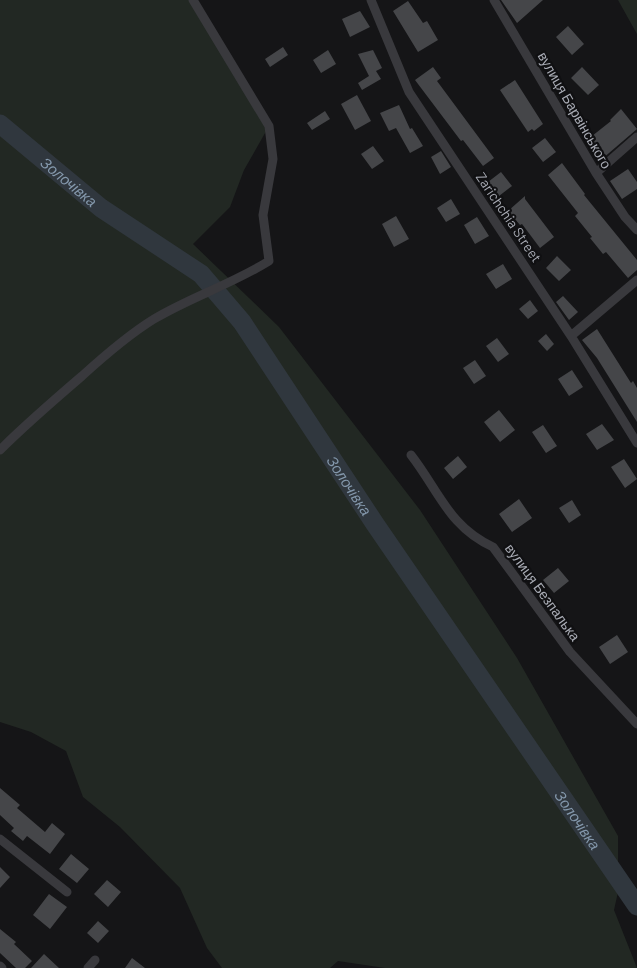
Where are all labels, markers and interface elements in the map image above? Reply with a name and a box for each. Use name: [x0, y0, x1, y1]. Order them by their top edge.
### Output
street label: вулиця Барвінського: [535, 49, 616, 172]
water label: Золочівка: [37, 153, 101, 210]
street label: Zarichchia Street: [473, 169, 545, 265]
water label: Золочівка: [323, 452, 376, 519]
street label: вулиця Безпалька: [502, 540, 584, 644]
water label: Золочівка: [551, 787, 605, 853]

